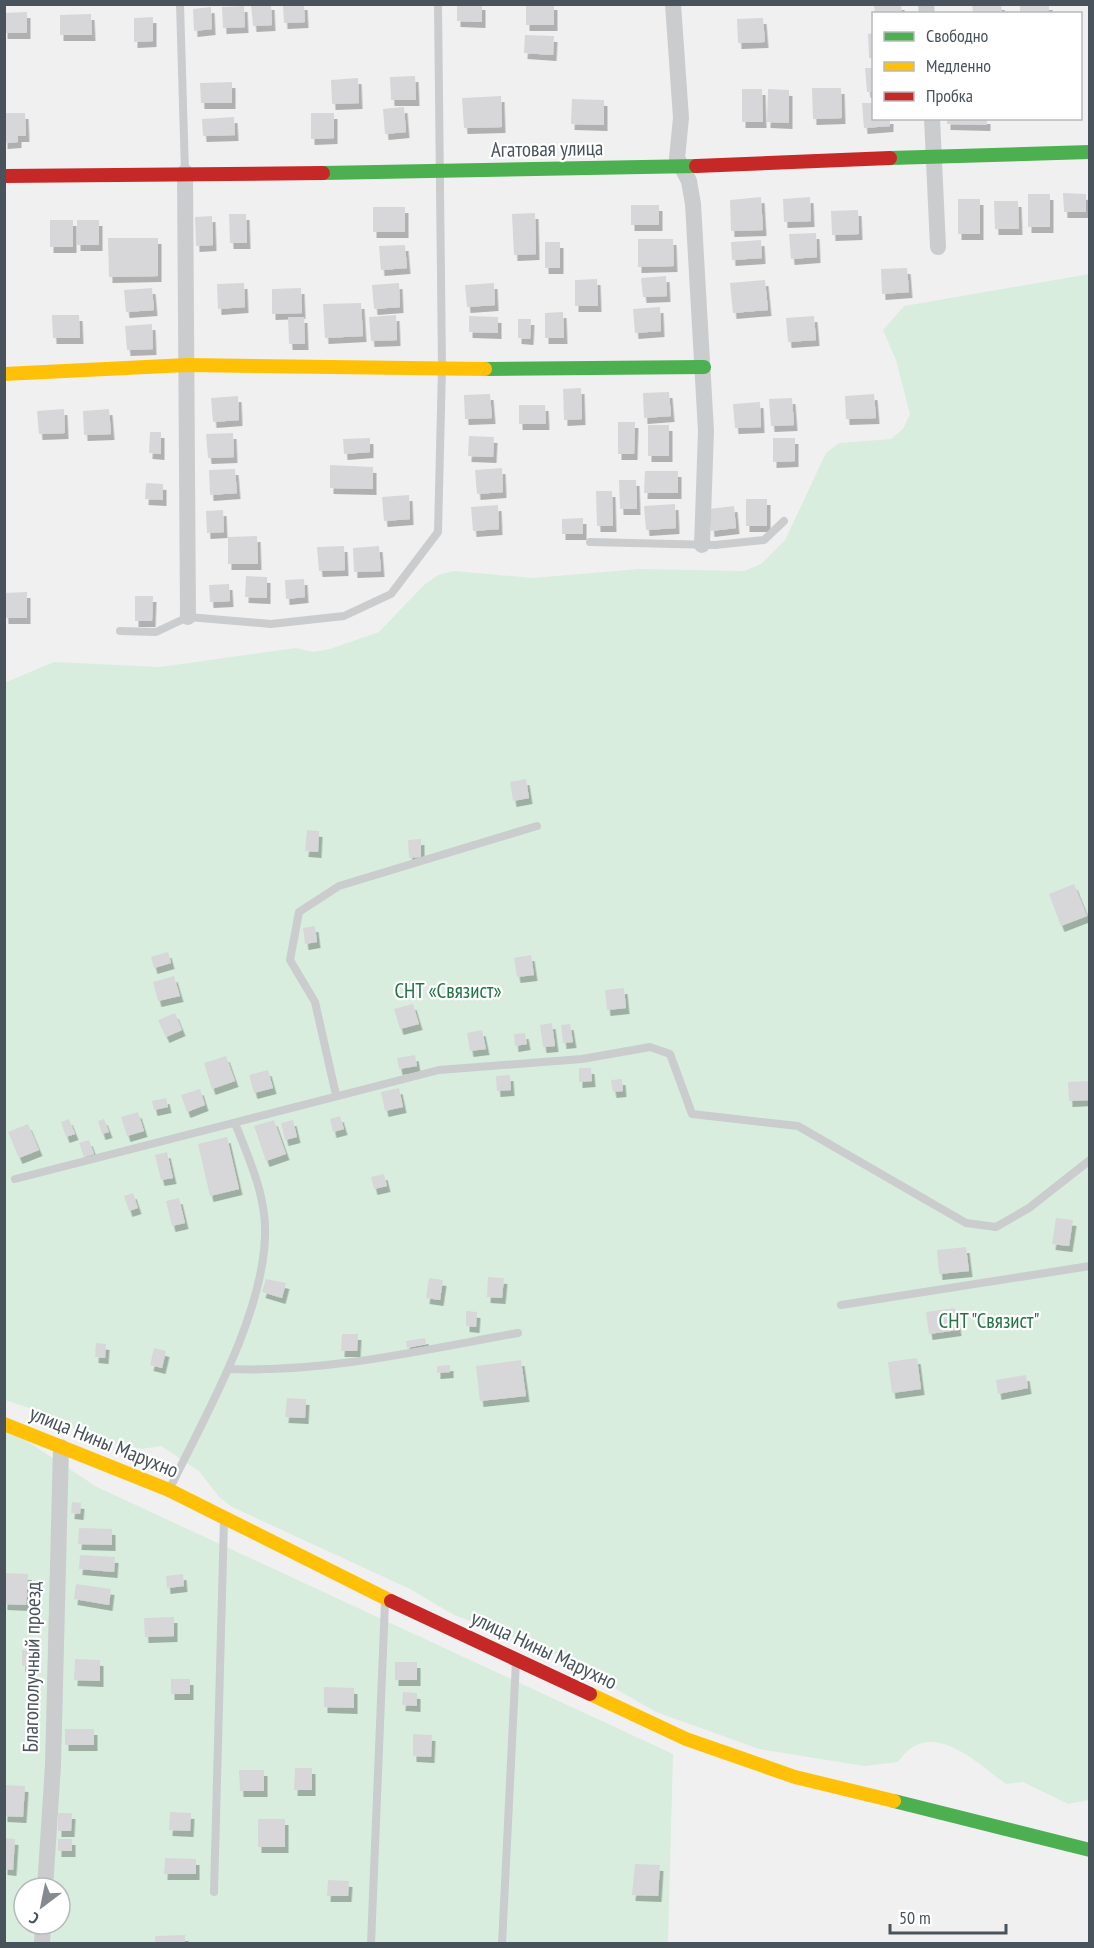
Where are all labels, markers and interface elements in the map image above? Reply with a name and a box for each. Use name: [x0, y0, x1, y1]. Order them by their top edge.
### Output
legend: [872, 12, 1082, 120]
text: Свободно: [926, 24, 989, 47]
text: Медленно: [926, 54, 991, 77]
text: Пробка: [926, 84, 973, 107]
street label: Агатовая улица: [491, 134, 603, 163]
park label: СНТ «Связист»: [394, 977, 502, 1004]
park label: СНТ "Связист": [939, 1307, 1039, 1334]
street label: улица Нины Марухно: [26, 1399, 183, 1484]
street label: Благополучный проезд: [17, 1581, 46, 1753]
street label: улица Нины Марухно: [467, 1604, 622, 1695]
north arrow: [12, 1876, 72, 1936]
scale bar: [890, 1897, 1006, 1935]
text: 50 m: [899, 1906, 931, 1929]
text: С: [25, 1908, 42, 1929]

